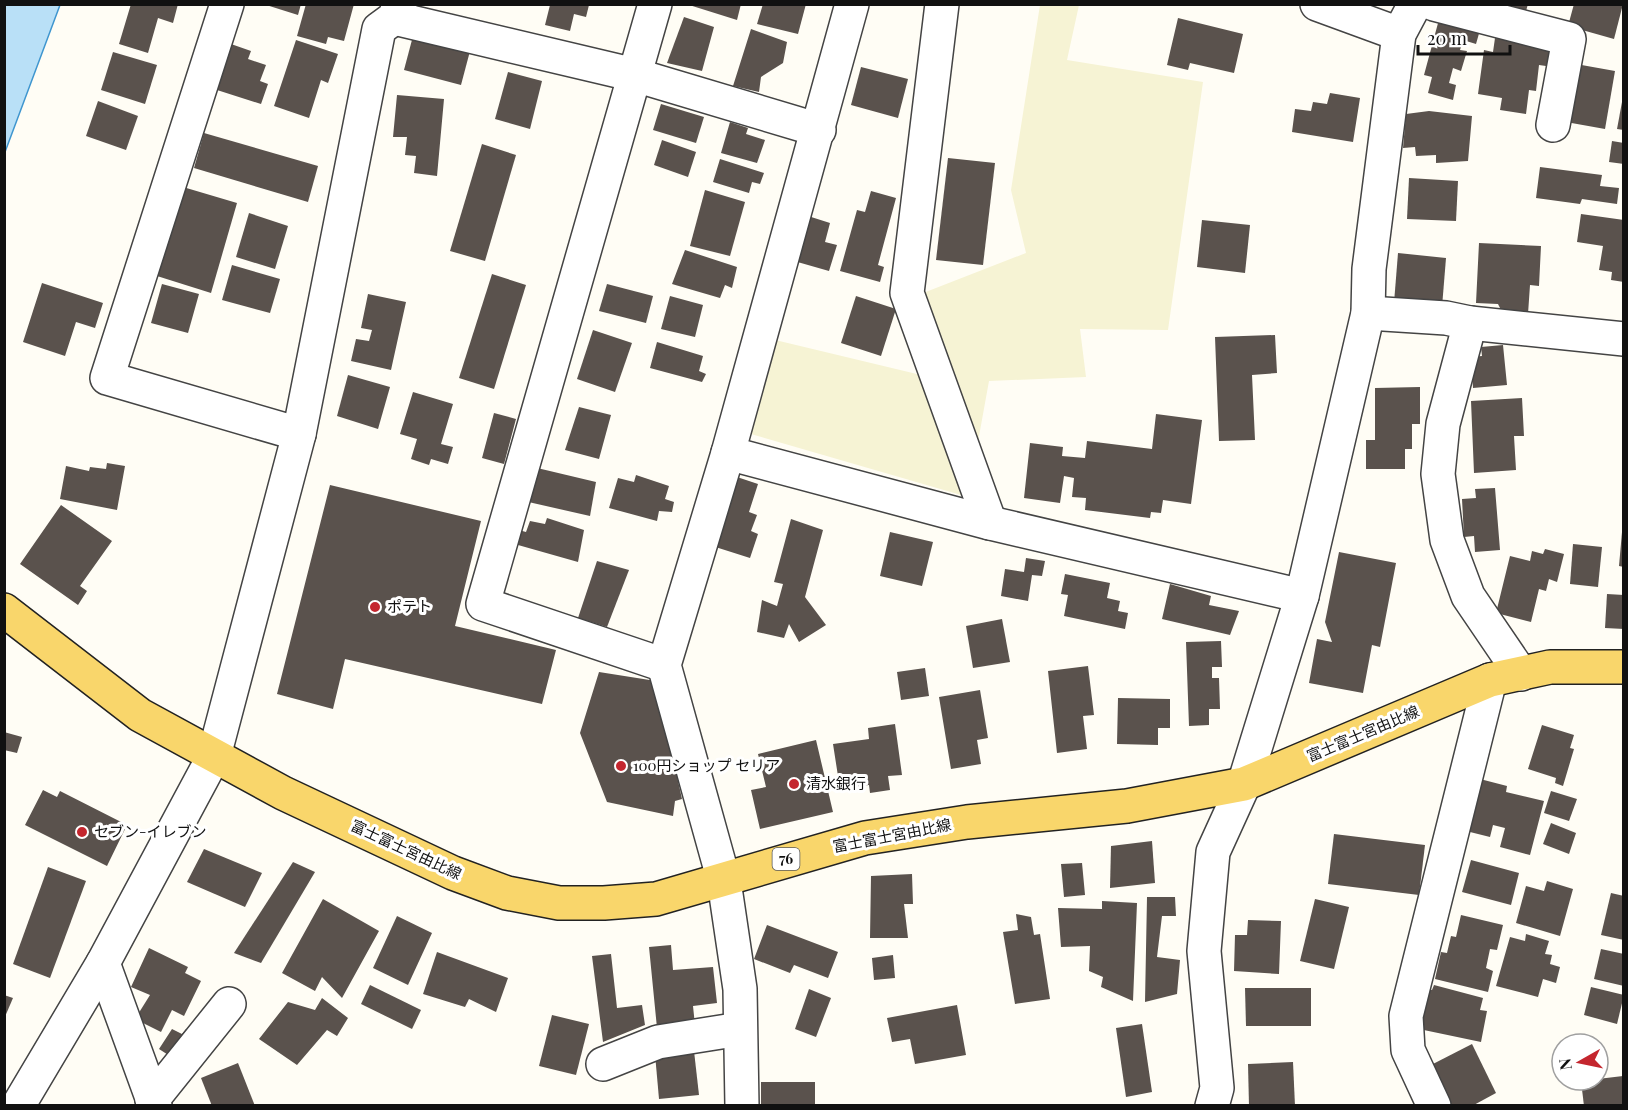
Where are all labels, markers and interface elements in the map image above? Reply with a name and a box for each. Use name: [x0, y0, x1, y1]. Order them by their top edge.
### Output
scale bar: [1418, 18, 1510, 56]
text: 20 m: [1427, 26, 1467, 50]
place label: ポテト: [387, 596, 432, 616]
marker: ポテト: [368, 600, 382, 614]
street label: 富士富士宮由比線: [1303, 700, 1422, 766]
place label: 100円ショップ セリア: [633, 755, 780, 775]
marker: 100円ショップ セリア: [614, 759, 628, 773]
place label: 清水銀行: [806, 773, 866, 793]
marker: 清水銀行: [787, 777, 801, 791]
street label: 富士富士宮由比線: [831, 814, 953, 856]
street label: 富士富士宮由比線: [348, 815, 465, 884]
place label: セブン-イレブン: [94, 821, 207, 841]
marker: セブン-イレブン: [75, 825, 89, 839]
road number: 76: [772, 848, 800, 870]
north arrow: [1550, 1032, 1610, 1092]
text: N: [1553, 1057, 1576, 1072]

